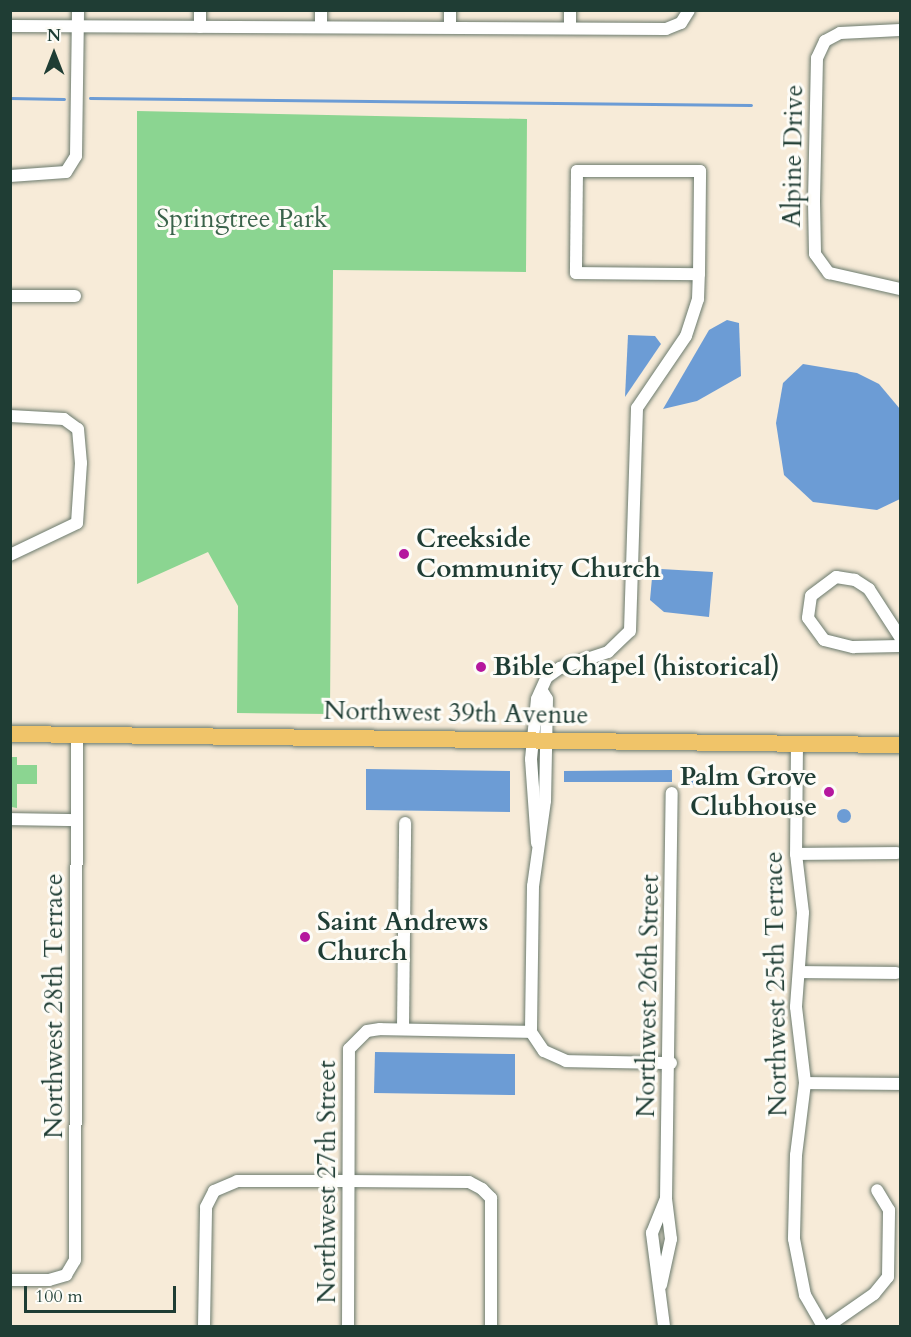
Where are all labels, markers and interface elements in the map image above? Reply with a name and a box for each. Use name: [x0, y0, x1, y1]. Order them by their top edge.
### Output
north arrow: [24, 24, 84, 84]
text: N: [47, 25, 61, 47]
street label: Alpine Drive: [776, 84, 810, 228]
park label: Springtree Park: [156, 203, 328, 235]
place label: Creekside Community Church: [416, 523, 661, 584]
marker: Creekside Community Church: [397, 547, 411, 561]
place label: Bible Chapel (historical): [493, 651, 780, 683]
marker: Bible Chapel (historical): [474, 660, 488, 674]
street label: Northwest 39th Avenue: [323, 695, 589, 731]
place label: Palm Grove Clubhouse: [680, 761, 817, 822]
marker: Palm Grove Clubhouse: [822, 785, 836, 799]
street label: Northwest 25th Terrace: [758, 851, 794, 1117]
street label: Northwest 28th Terrace: [38, 873, 70, 1139]
street label: Northwest 26th Street: [630, 874, 666, 1118]
place label: Saint Andrews Church: [317, 906, 488, 968]
marker: Saint Andrews Church: [298, 930, 312, 944]
street label: Northwest 27th Street: [311, 1060, 343, 1304]
scale bar: [27, 1274, 178, 1312]
text: 100 m: [35, 1284, 83, 1309]

